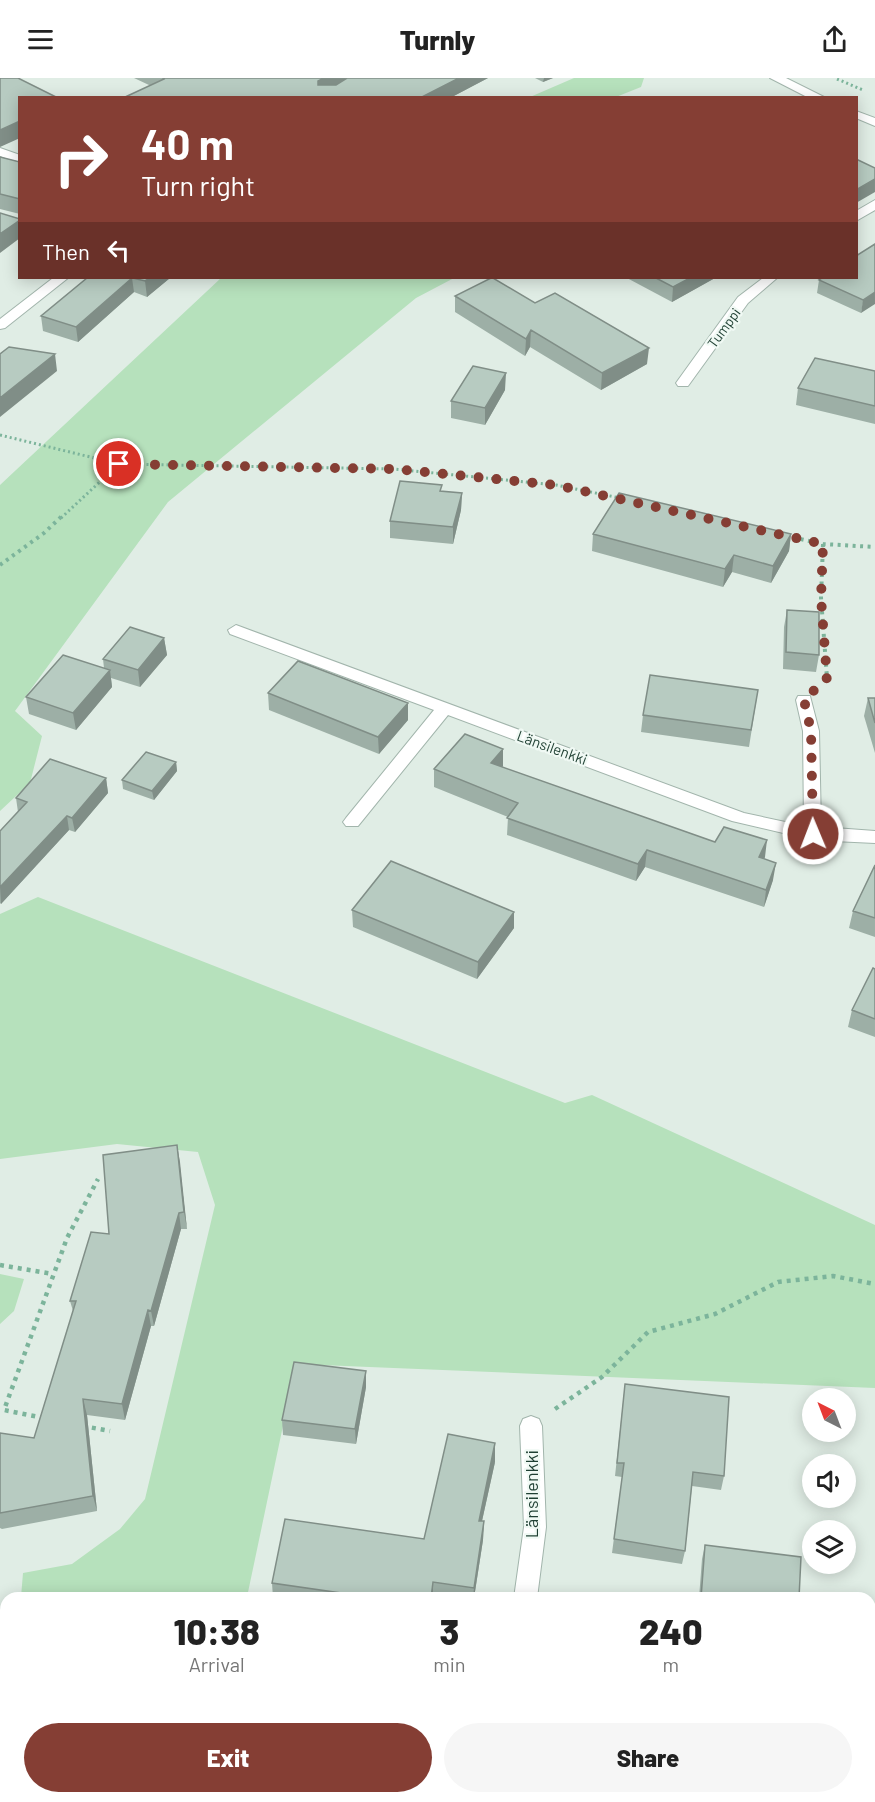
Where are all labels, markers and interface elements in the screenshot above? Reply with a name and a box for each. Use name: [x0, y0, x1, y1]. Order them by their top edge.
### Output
icon: menu: [24, 23, 57, 56]
text: Turnly: [400, 23, 475, 55]
icon: share: [818, 23, 851, 56]
text: 40 m: [141, 118, 234, 168]
icon: right: [42, 120, 120, 198]
text: Turn right: [141, 169, 255, 201]
icon: left: [102, 234, 135, 267]
text: Then: [42, 238, 90, 264]
street label: Tumppi: [703, 304, 744, 351]
pin: [93, 438, 144, 489]
icon: arrive: [102, 447, 135, 480]
street label: Länsilenkki: [515, 726, 590, 768]
position arrow: [781, 802, 845, 866]
north arrow: [802, 1388, 856, 1442]
map controls: [802, 1388, 856, 1574]
street label: Länsilenkki: [520, 1450, 542, 1538]
button: sound: [802, 1454, 856, 1508]
button: layers: [802, 1520, 856, 1574]
text: 10:38: [173, 1609, 260, 1652]
text: 3: [440, 1609, 459, 1652]
text: 240: [639, 1609, 703, 1652]
text: Arrival: [189, 1652, 245, 1676]
text: min: [433, 1652, 466, 1676]
text: m: [663, 1652, 679, 1676]
button: Exit: [24, 1723, 432, 1792]
button: Share: [444, 1723, 852, 1792]

